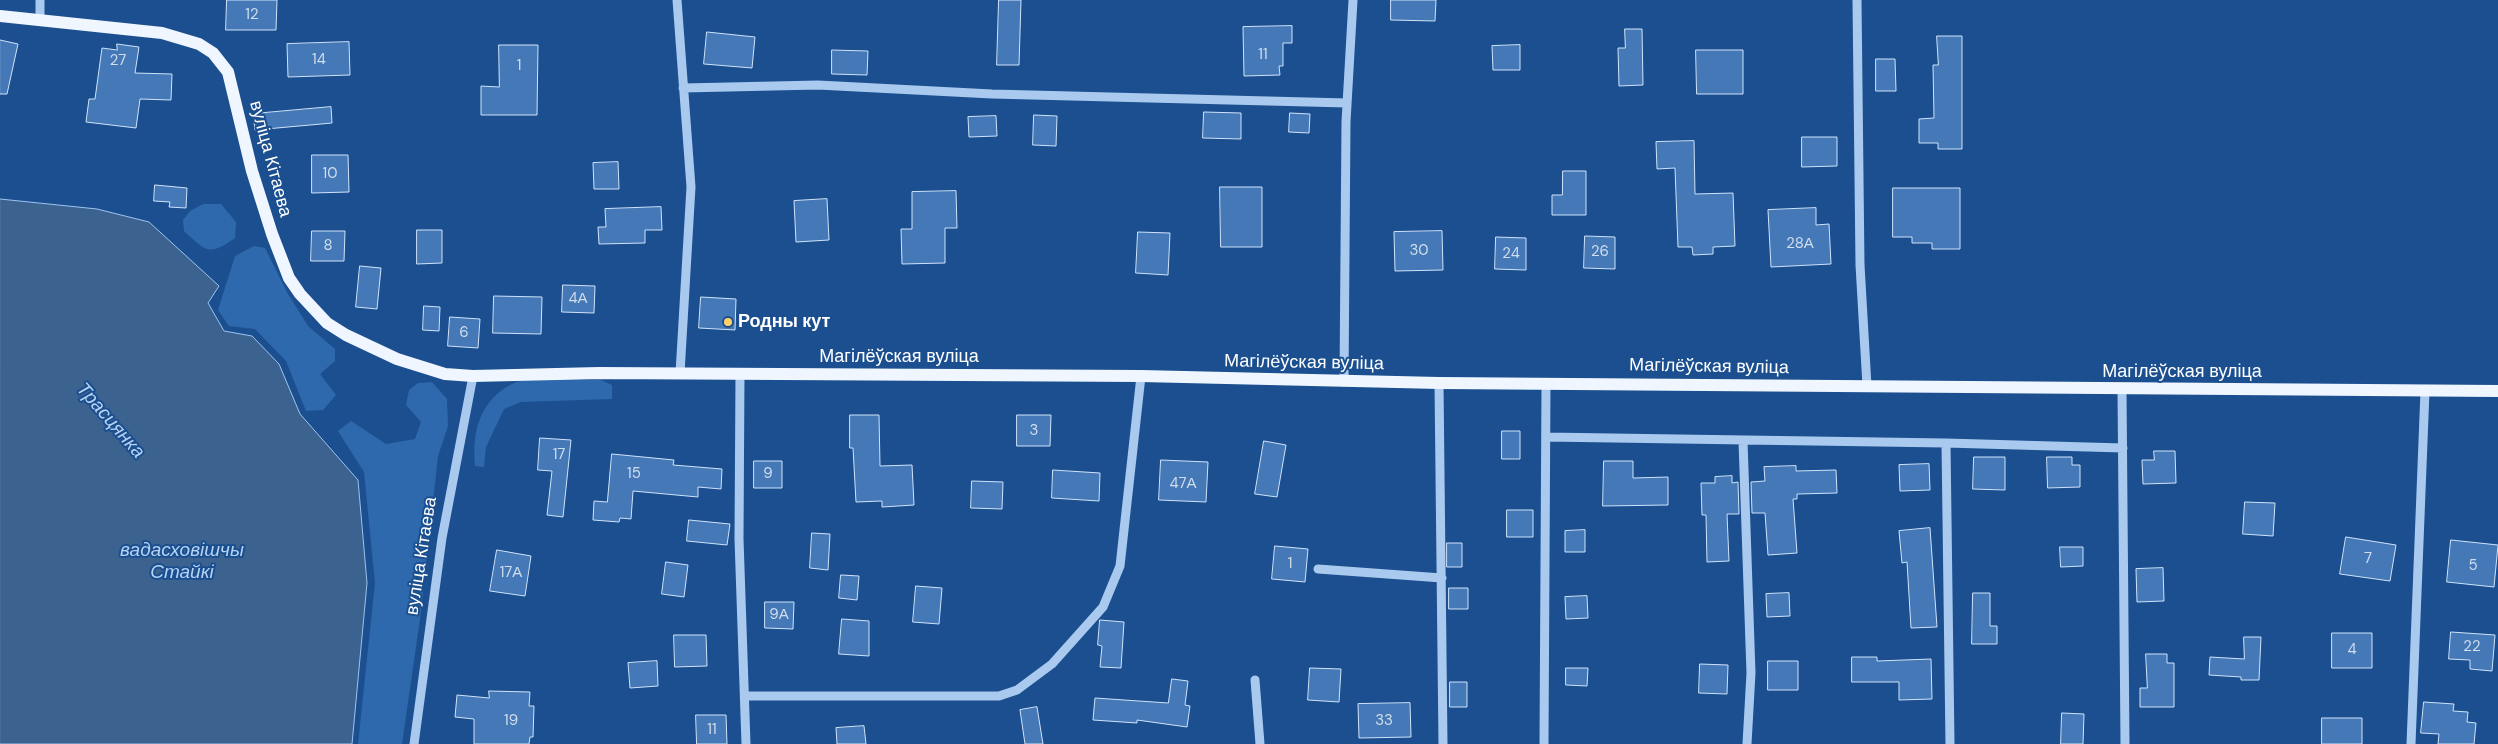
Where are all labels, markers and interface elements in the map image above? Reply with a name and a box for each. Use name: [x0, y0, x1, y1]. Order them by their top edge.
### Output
house number: 12: [245, 6, 259, 24]
house number: 11: [1258, 46, 1268, 64]
house number: 14: [312, 51, 326, 69]
house number: 27: [110, 52, 126, 70]
house number: 1: [517, 57, 521, 75]
street label: вуліца Кітаева: [244, 99, 296, 219]
house number: 10: [323, 165, 337, 183]
house number: 28А: [1786, 235, 1814, 253]
house number: 8: [323, 237, 333, 255]
house number: 30: [1409, 242, 1429, 260]
house number: 26: [1591, 243, 1609, 261]
house number: 24: [1502, 245, 1520, 263]
house number: 4А: [568, 290, 588, 308]
place label: Родны кут: [738, 311, 830, 333]
marker: Родны кут: [722, 316, 734, 328]
house number: 6: [459, 324, 469, 342]
street label: Магілёўская вуліца: [819, 346, 979, 368]
street label: Магілёўская вуліца: [1224, 351, 1384, 375]
street label: Магілёўская вуліца: [1629, 355, 1789, 379]
street label: Магілёўская вуліца: [2102, 361, 2262, 383]
water label: Трасцянка: [71, 379, 149, 463]
house number: 3: [1030, 422, 1038, 440]
house number: 17: [553, 446, 565, 464]
house number: 15: [627, 465, 641, 483]
house number: 9: [763, 465, 773, 483]
house number: 47А: [1169, 475, 1197, 493]
street label: вуліца Кітаева: [402, 495, 442, 617]
water label: вадасховішчы Стайкі: [120, 540, 244, 584]
house number: 7: [2364, 550, 2372, 568]
house number: 1: [1288, 555, 1292, 573]
house number: 5: [2468, 557, 2478, 575]
house number: 17А: [500, 564, 522, 582]
house number: 9А: [769, 606, 789, 624]
house number: 22: [2463, 638, 2481, 656]
house number: 4: [2347, 641, 2357, 659]
house number: 19: [504, 712, 518, 730]
house number: 33: [1375, 712, 1393, 730]
house number: 11: [707, 721, 717, 739]

